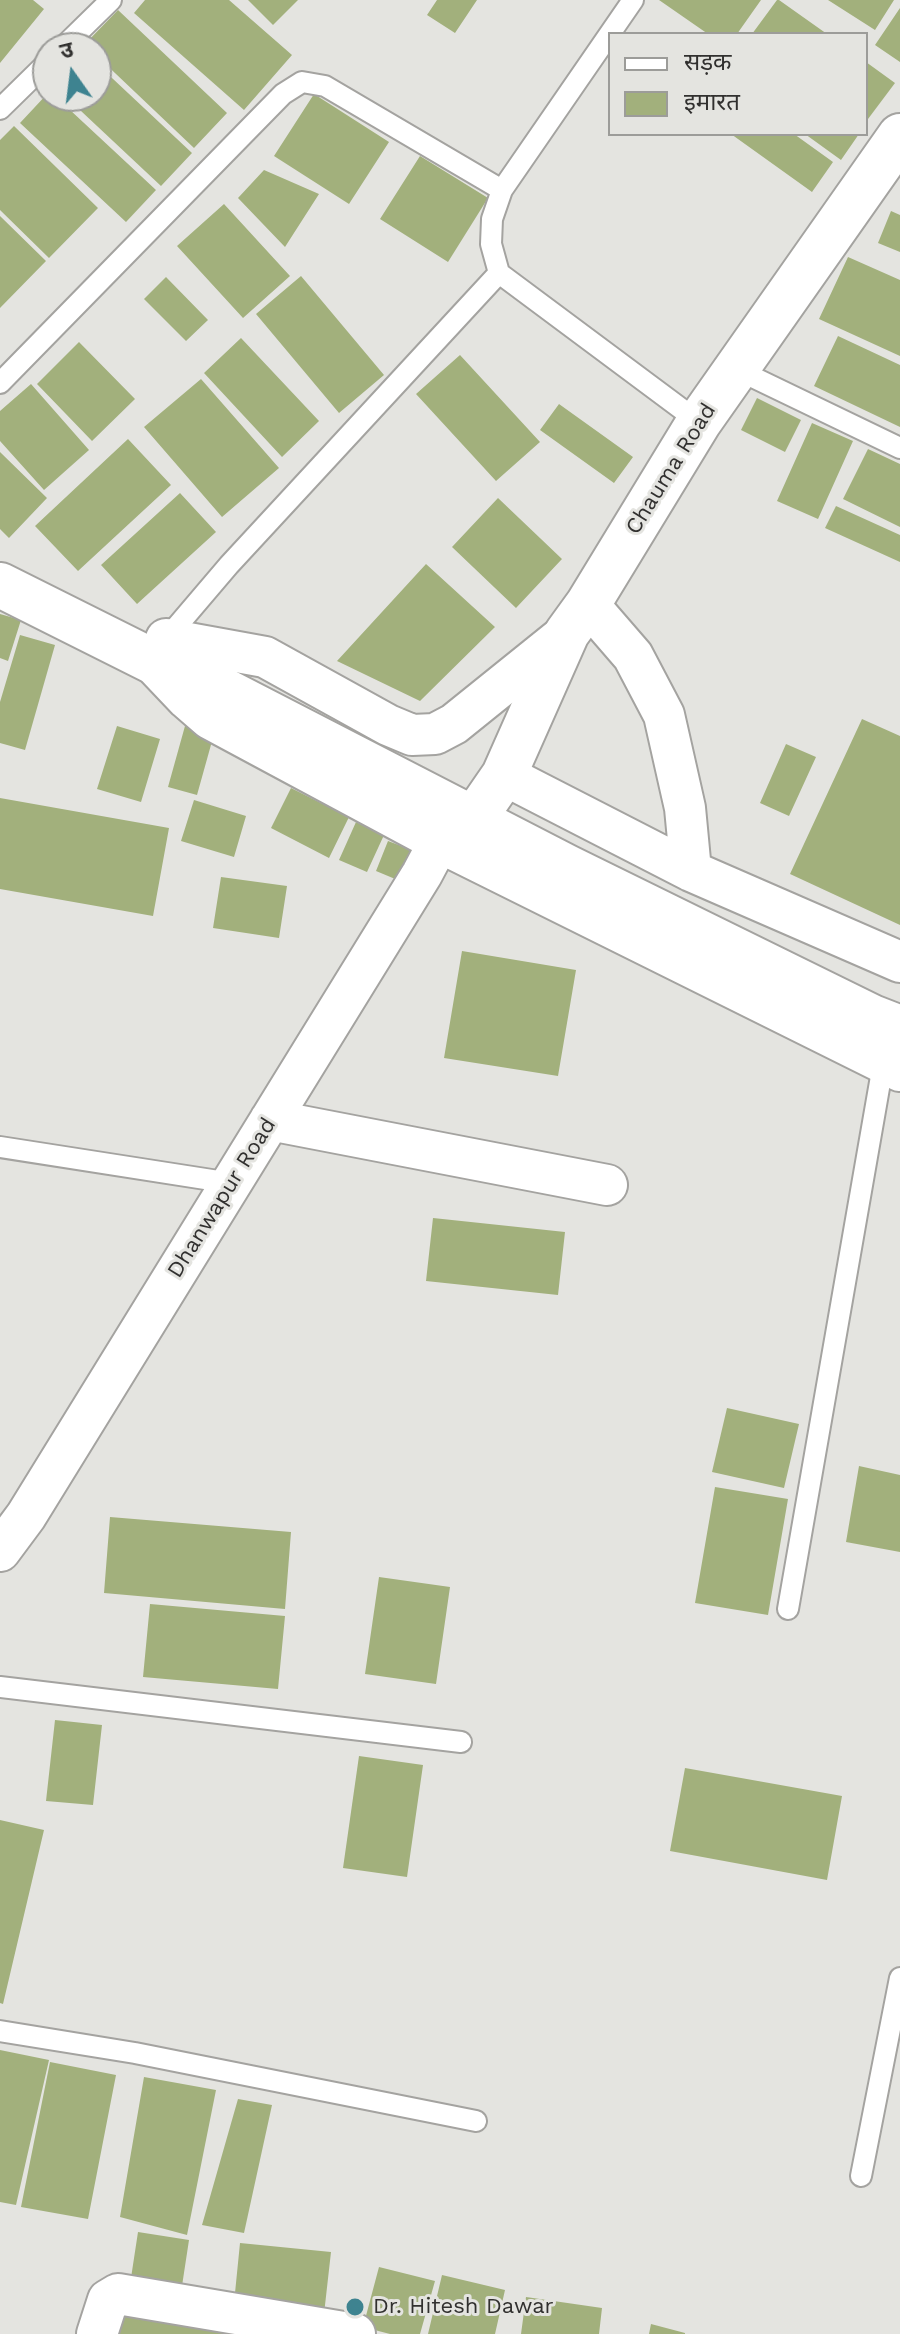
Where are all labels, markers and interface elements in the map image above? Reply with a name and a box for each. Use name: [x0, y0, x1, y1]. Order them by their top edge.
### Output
north arrow: [32, 32, 112, 112]
legend: [608, 32, 868, 136]
text: उ: [57, 36, 76, 64]
text: सड़क: [684, 48, 732, 76]
text: इमारत: [684, 88, 740, 116]
street label: Chauma Road: [620, 399, 722, 539]
street label: Dhanwapur Road: [162, 1113, 282, 1283]
place label: Dr. Hitesh Dawar: [373, 2294, 554, 2320]
marker: Dr. Hitesh Dawar: [344, 2296, 366, 2318]

